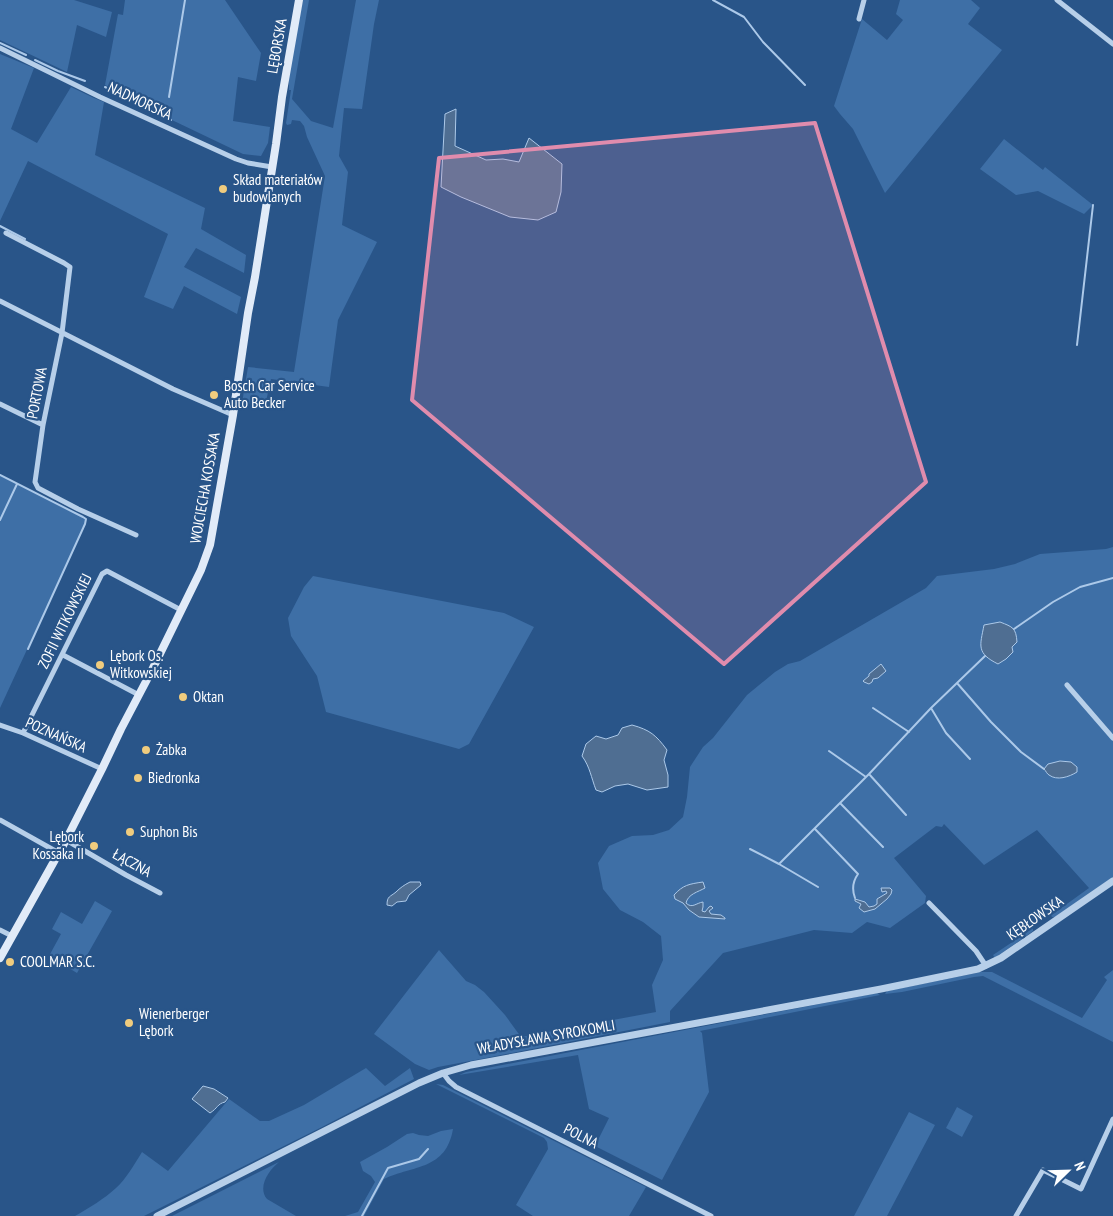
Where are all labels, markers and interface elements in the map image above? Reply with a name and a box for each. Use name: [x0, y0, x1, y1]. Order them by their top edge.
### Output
street label: LĘBORSKA: [262, 16, 291, 75]
street label: NADMORSKA: [105, 77, 176, 124]
place label: Skład materiałów budowlanych: [233, 170, 323, 206]
marker: Skład materiałów budowlanych: [217, 183, 229, 195]
street label: PORTOWA: [22, 365, 51, 420]
place label: Bosch Car Service Auto Becker: [224, 376, 315, 412]
marker: Bosch Car Service Auto Becker: [208, 389, 220, 401]
street label: WOJCIECHA KOSSAKA: [185, 430, 224, 545]
street label: ZOFII WITKOWSKIEJ: [33, 570, 96, 671]
place label: Lębork Os. Witkowskiej: [110, 646, 172, 682]
marker: Lębork Os. Witkowskiej: [94, 659, 106, 671]
place label: Oktan: [193, 687, 224, 706]
marker: Oktan: [177, 691, 189, 703]
street label: POZNAŃSKA: [23, 713, 91, 757]
place label: Żabka: [156, 740, 187, 759]
marker: Żabka: [140, 744, 152, 756]
place label: Biedronka: [148, 768, 200, 787]
marker: Biedronka: [132, 772, 144, 784]
place label: Suphon Bis: [140, 822, 198, 841]
marker: Suphon Bis: [124, 826, 136, 838]
place label: Lębork Kossaka II: [33, 827, 84, 863]
marker: Lębork Kossaka II: [88, 840, 100, 852]
street label: ŁĄCZNA: [110, 844, 156, 881]
street label: KĘBŁOWSKA: [1003, 891, 1067, 944]
place label: COOLMAR S.C.: [20, 952, 95, 971]
marker: COOLMAR S.C.: [4, 956, 16, 968]
place label: Wienerberger Lębork: [139, 1004, 210, 1040]
street label: WŁADYSŁAWA SYROKOMLI: [476, 1015, 616, 1058]
marker: Wienerberger Lębork: [123, 1017, 135, 1029]
street label: POLNA: [561, 1119, 602, 1153]
north arrow: [1043, 1146, 1093, 1196]
text: N: [1070, 1159, 1090, 1173]

